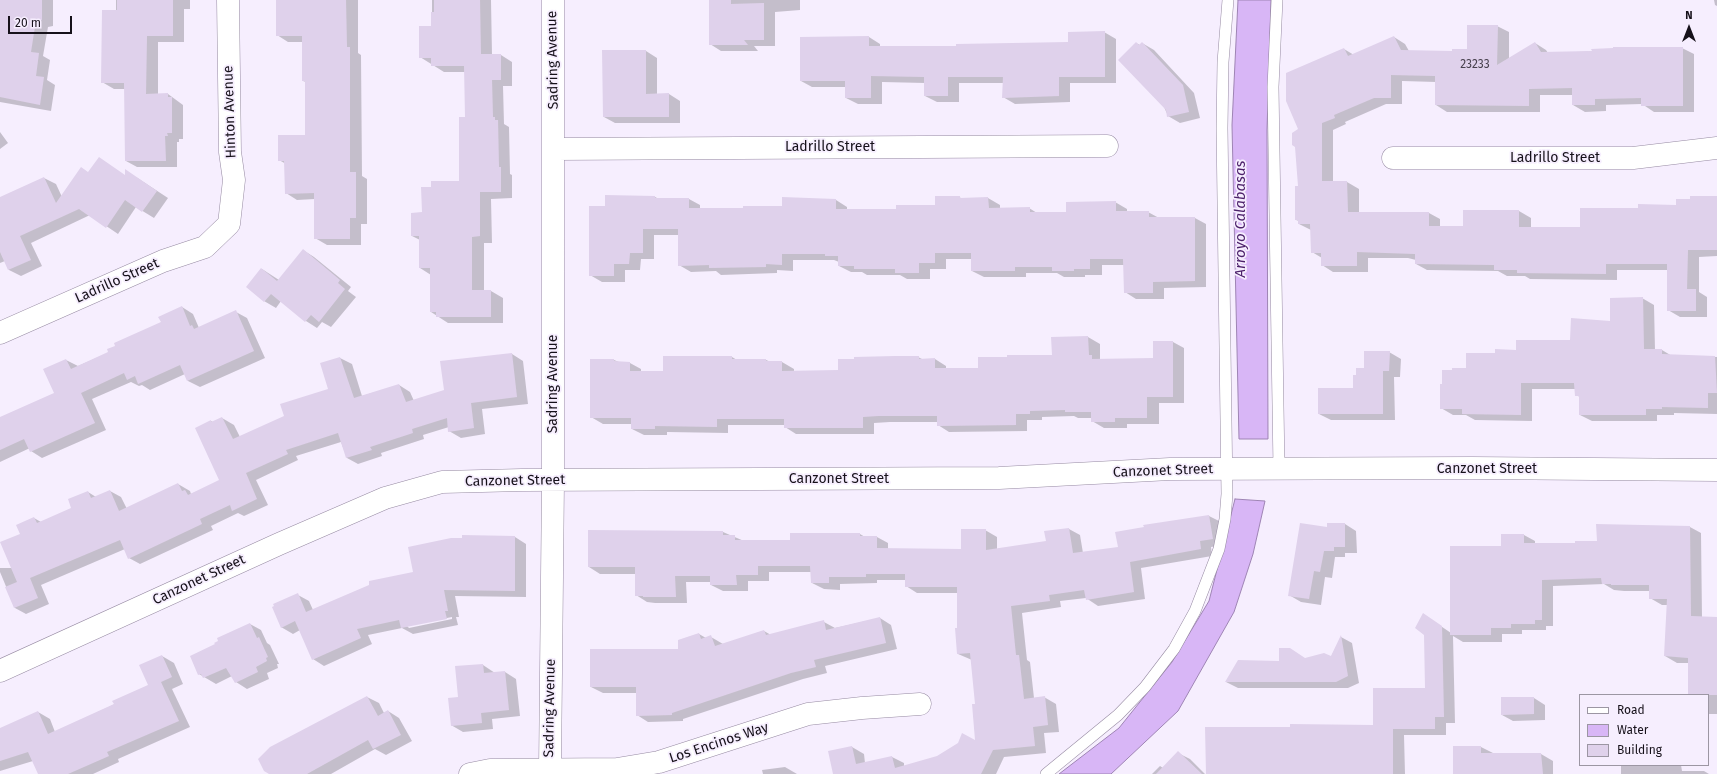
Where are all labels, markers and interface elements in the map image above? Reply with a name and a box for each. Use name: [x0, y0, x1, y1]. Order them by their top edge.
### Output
scale bar: [10, 8, 74, 34]
north arrow: [1669, 8, 1709, 48]
text: N: [1685, 9, 1693, 22]
street label: Sadring Avenue: [544, 11, 562, 109]
text: 20 m: [15, 16, 41, 30]
house number: 23233: [1460, 58, 1490, 72]
street label: Hinton Avenue: [220, 65, 240, 159]
street label: Ladrillo Street: [785, 139, 875, 155]
street label: Ladrillo Street: [1510, 150, 1600, 166]
water label: Arroyo Calabasas: [1232, 161, 1250, 277]
street label: Ladrillo Street: [72, 255, 162, 307]
street label: Sadring Avenue: [545, 335, 561, 433]
street label: Canzonet Street: [1113, 461, 1213, 481]
street label: Canzonet Street: [1437, 461, 1537, 477]
street label: Canzonet Street: [789, 471, 889, 487]
street label: Canzonet Street: [465, 472, 565, 490]
street label: Canzonet Street: [150, 551, 248, 609]
street label: Sadring Avenue: [541, 659, 559, 757]
legend: [1579, 694, 1709, 766]
text: Road: [1617, 703, 1645, 717]
street label: Los Encinos Way: [667, 719, 771, 767]
text: Water: [1617, 723, 1648, 737]
text: Building: [1617, 743, 1662, 757]

